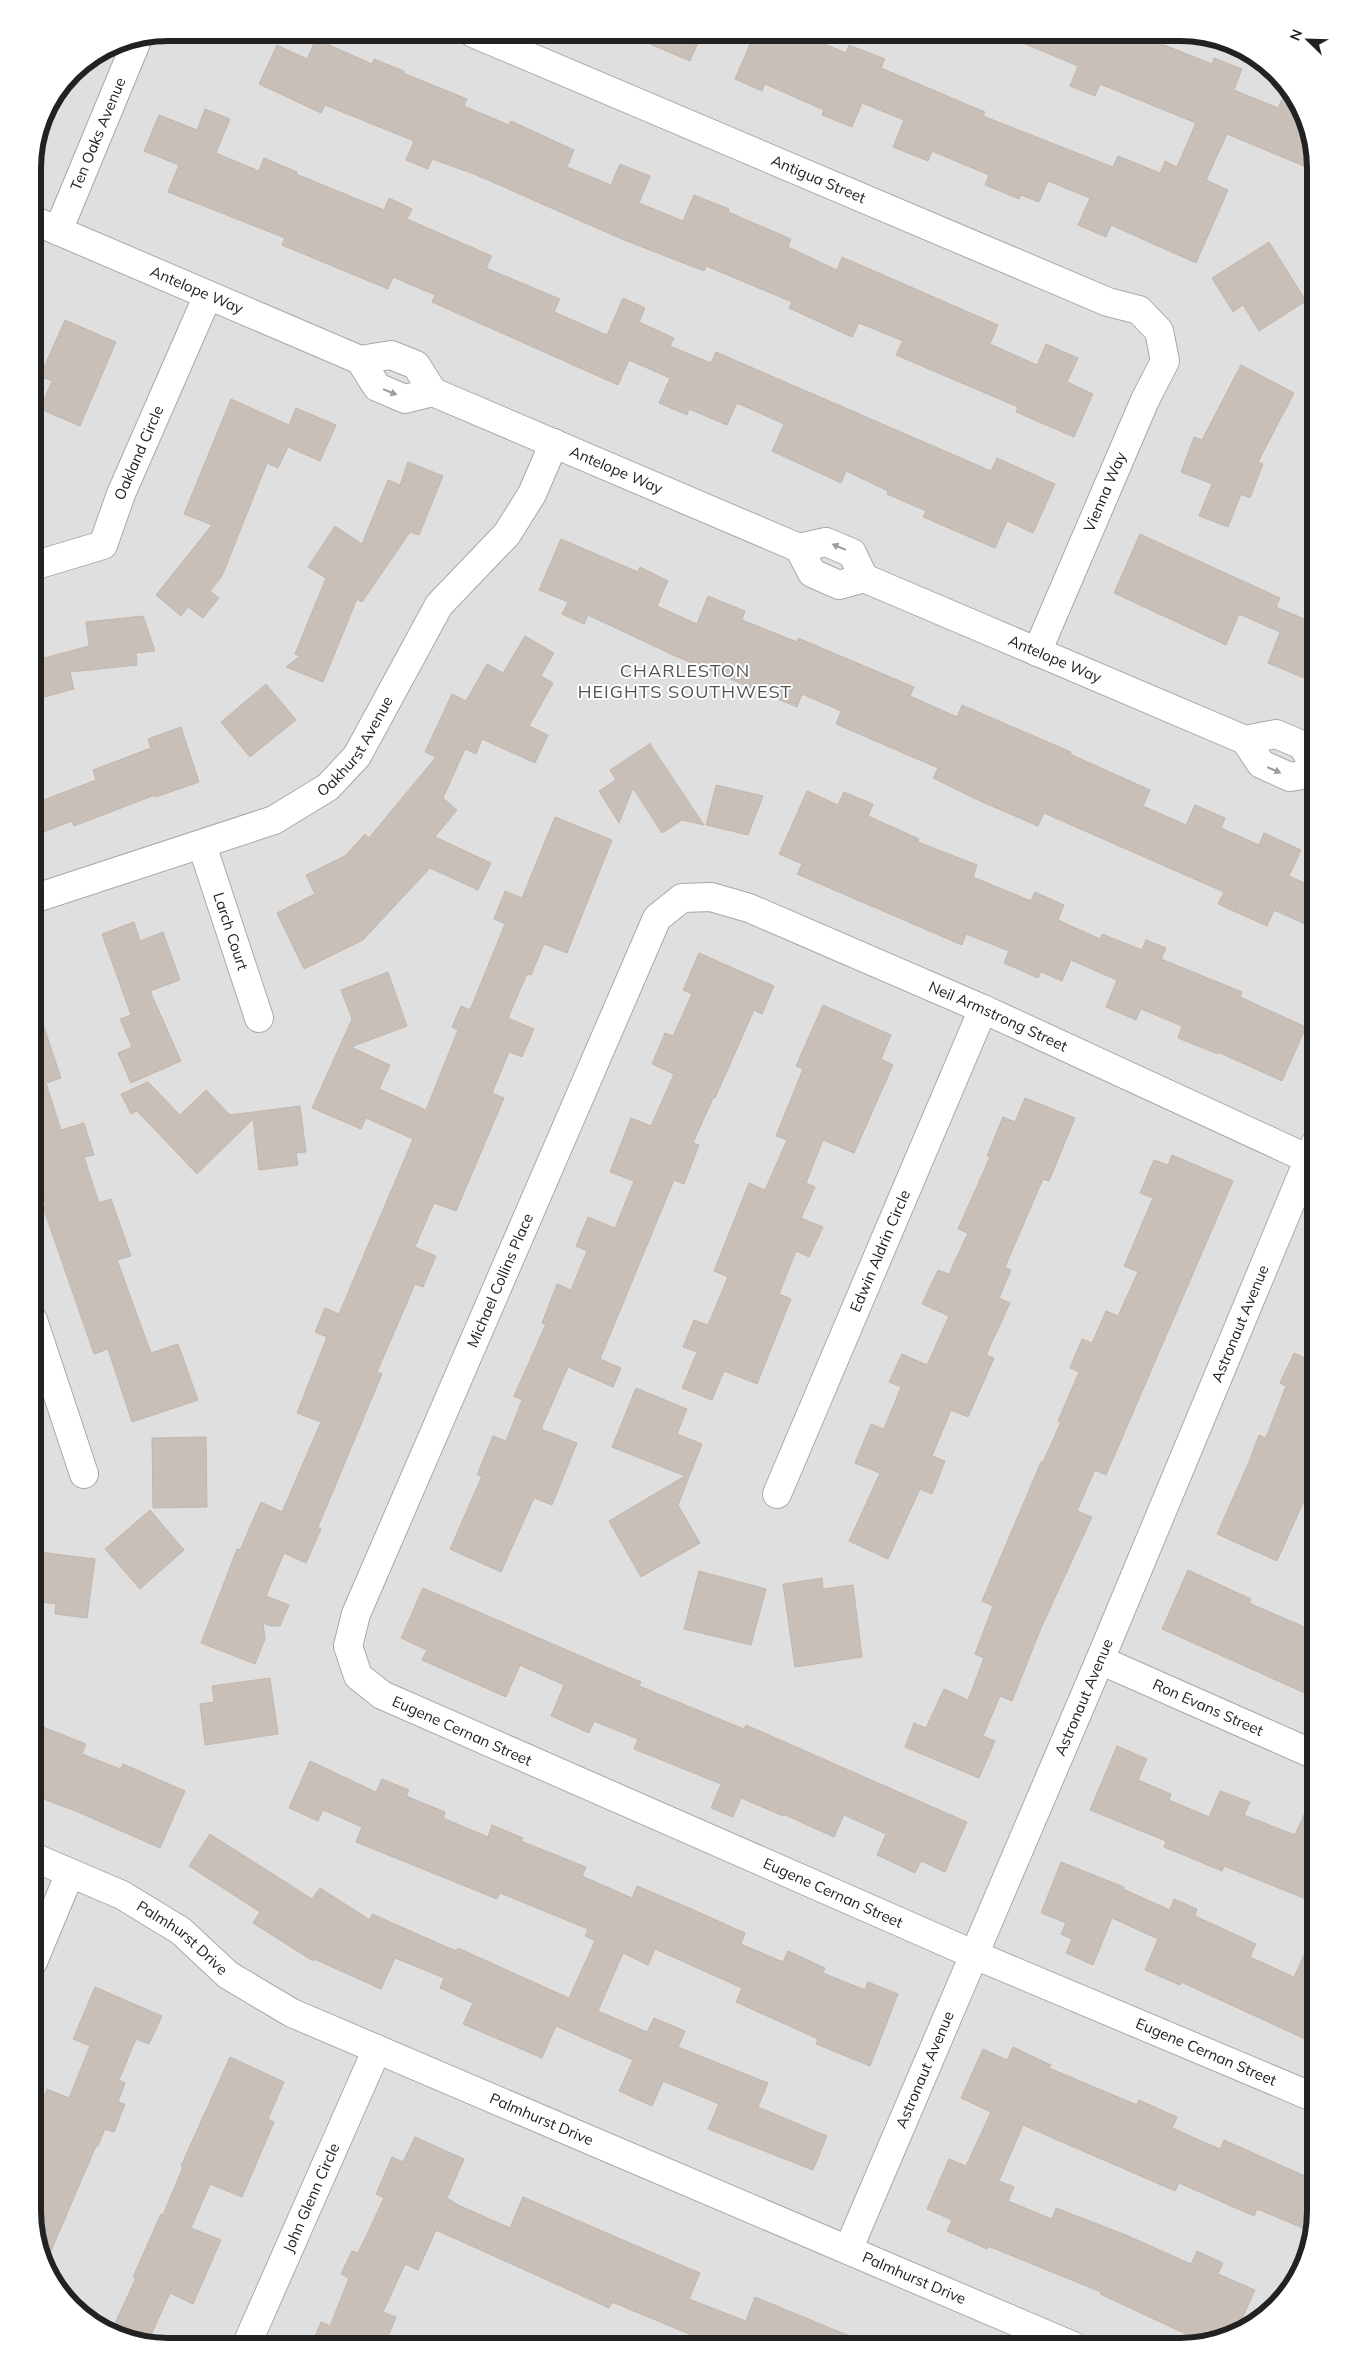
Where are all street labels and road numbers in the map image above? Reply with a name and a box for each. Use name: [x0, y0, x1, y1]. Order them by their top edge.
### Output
street label: Ten Oaks Avenue: [66, 74, 130, 193]
street label: Antigua Street: [768, 150, 869, 207]
street label: Antelope Way: [148, 261, 246, 318]
street label: Oakland Circle: [110, 403, 167, 503]
street label: Antelope Way: [567, 441, 666, 498]
street label: Vienna Way: [1079, 449, 1130, 535]
street label: Antelope Way: [1006, 631, 1104, 687]
street label: Oakhurst Avenue: [313, 693, 397, 800]
street label: Larch Court: [209, 890, 253, 973]
street label: Neil Armstrong Street: [926, 977, 1070, 1056]
street label: Edwin Aldrin Circle: [845, 1187, 914, 1315]
street label: Michael Collins Place: [462, 1210, 537, 1350]
street label: Astronaut Avenue: [1207, 1262, 1273, 1385]
street label: Astronaut Avenue: [1050, 1636, 1117, 1759]
street label: Ron Evans Street: [1150, 1675, 1266, 1740]
street label: Eugene Cernan Street: [389, 1691, 535, 1770]
street label: Eugene Cernan Street: [760, 1853, 906, 1932]
street label: Palmhurst Drive: [133, 1896, 232, 1979]
street label: Astronaut Avenue: [891, 2008, 958, 2131]
street label: Eugene Cernan Street: [1133, 2013, 1279, 2090]
street label: Palmhurst Drive: [487, 2088, 596, 2149]
street label: John Glenn Circle: [278, 2140, 343, 2255]
street label: Palmhurst Drive: [860, 2247, 969, 2308]

